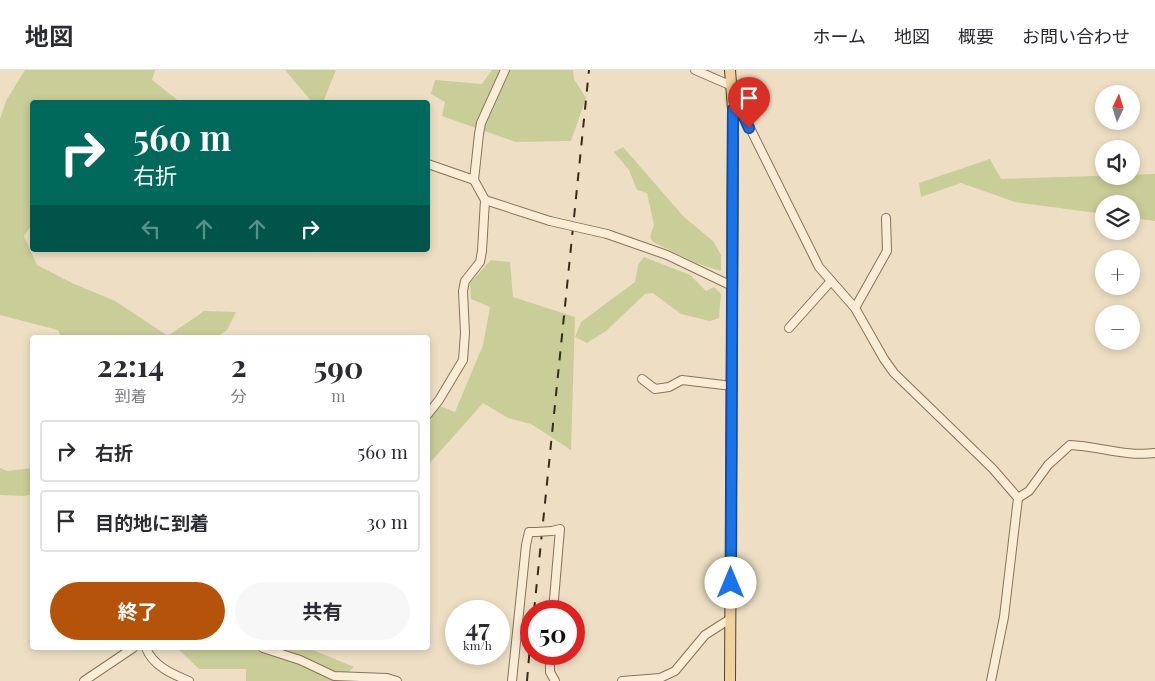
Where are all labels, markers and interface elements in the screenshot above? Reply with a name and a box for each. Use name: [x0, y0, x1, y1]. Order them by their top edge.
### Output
text: 地図: [25, 19, 73, 51]
text: ホーム: [813, 24, 866, 48]
text: 地図: [894, 24, 930, 48]
text: 概要: [958, 24, 994, 48]
text: お問い合わせ: [1022, 24, 1130, 48]
pin: [728, 77, 770, 128]
icon: arrive: [735, 84, 763, 112]
north arrow: [1095, 85, 1140, 130]
map controls: [1095, 85, 1140, 350]
text: 560 m: [133, 113, 231, 160]
icon: right: [50, 120, 115, 185]
button: sound: [1095, 140, 1140, 185]
text: 右折: [133, 160, 177, 190]
button: layers: [1095, 195, 1140, 240]
icon: left: [137, 215, 165, 243]
icon: ahead: [190, 215, 218, 243]
icon: ahead: [243, 215, 271, 243]
icon: right: [296, 215, 324, 243]
button: +: [1095, 250, 1140, 295]
button: −: [1095, 305, 1140, 350]
text: 22:14: [97, 345, 164, 385]
text: 2: [231, 345, 247, 385]
text: 590: [314, 347, 363, 387]
text: 到着: [114, 385, 146, 406]
text: 分: [231, 385, 247, 406]
text: m: [331, 385, 346, 406]
icon: right: [52, 437, 80, 465]
text: 560 m: [357, 438, 408, 464]
text: 右折: [95, 439, 133, 465]
icon: arrive: [52, 507, 80, 535]
text: 30 m: [366, 508, 408, 534]
text: 目的地に到着: [95, 509, 209, 535]
position arrow: [704, 556, 756, 608]
button: 終了: [50, 582, 225, 640]
button: 共有: [235, 582, 410, 640]
speed limit sign: 50: [520, 600, 585, 665]
text: 47: [465, 610, 490, 643]
text: km/h: [463, 637, 492, 653]

